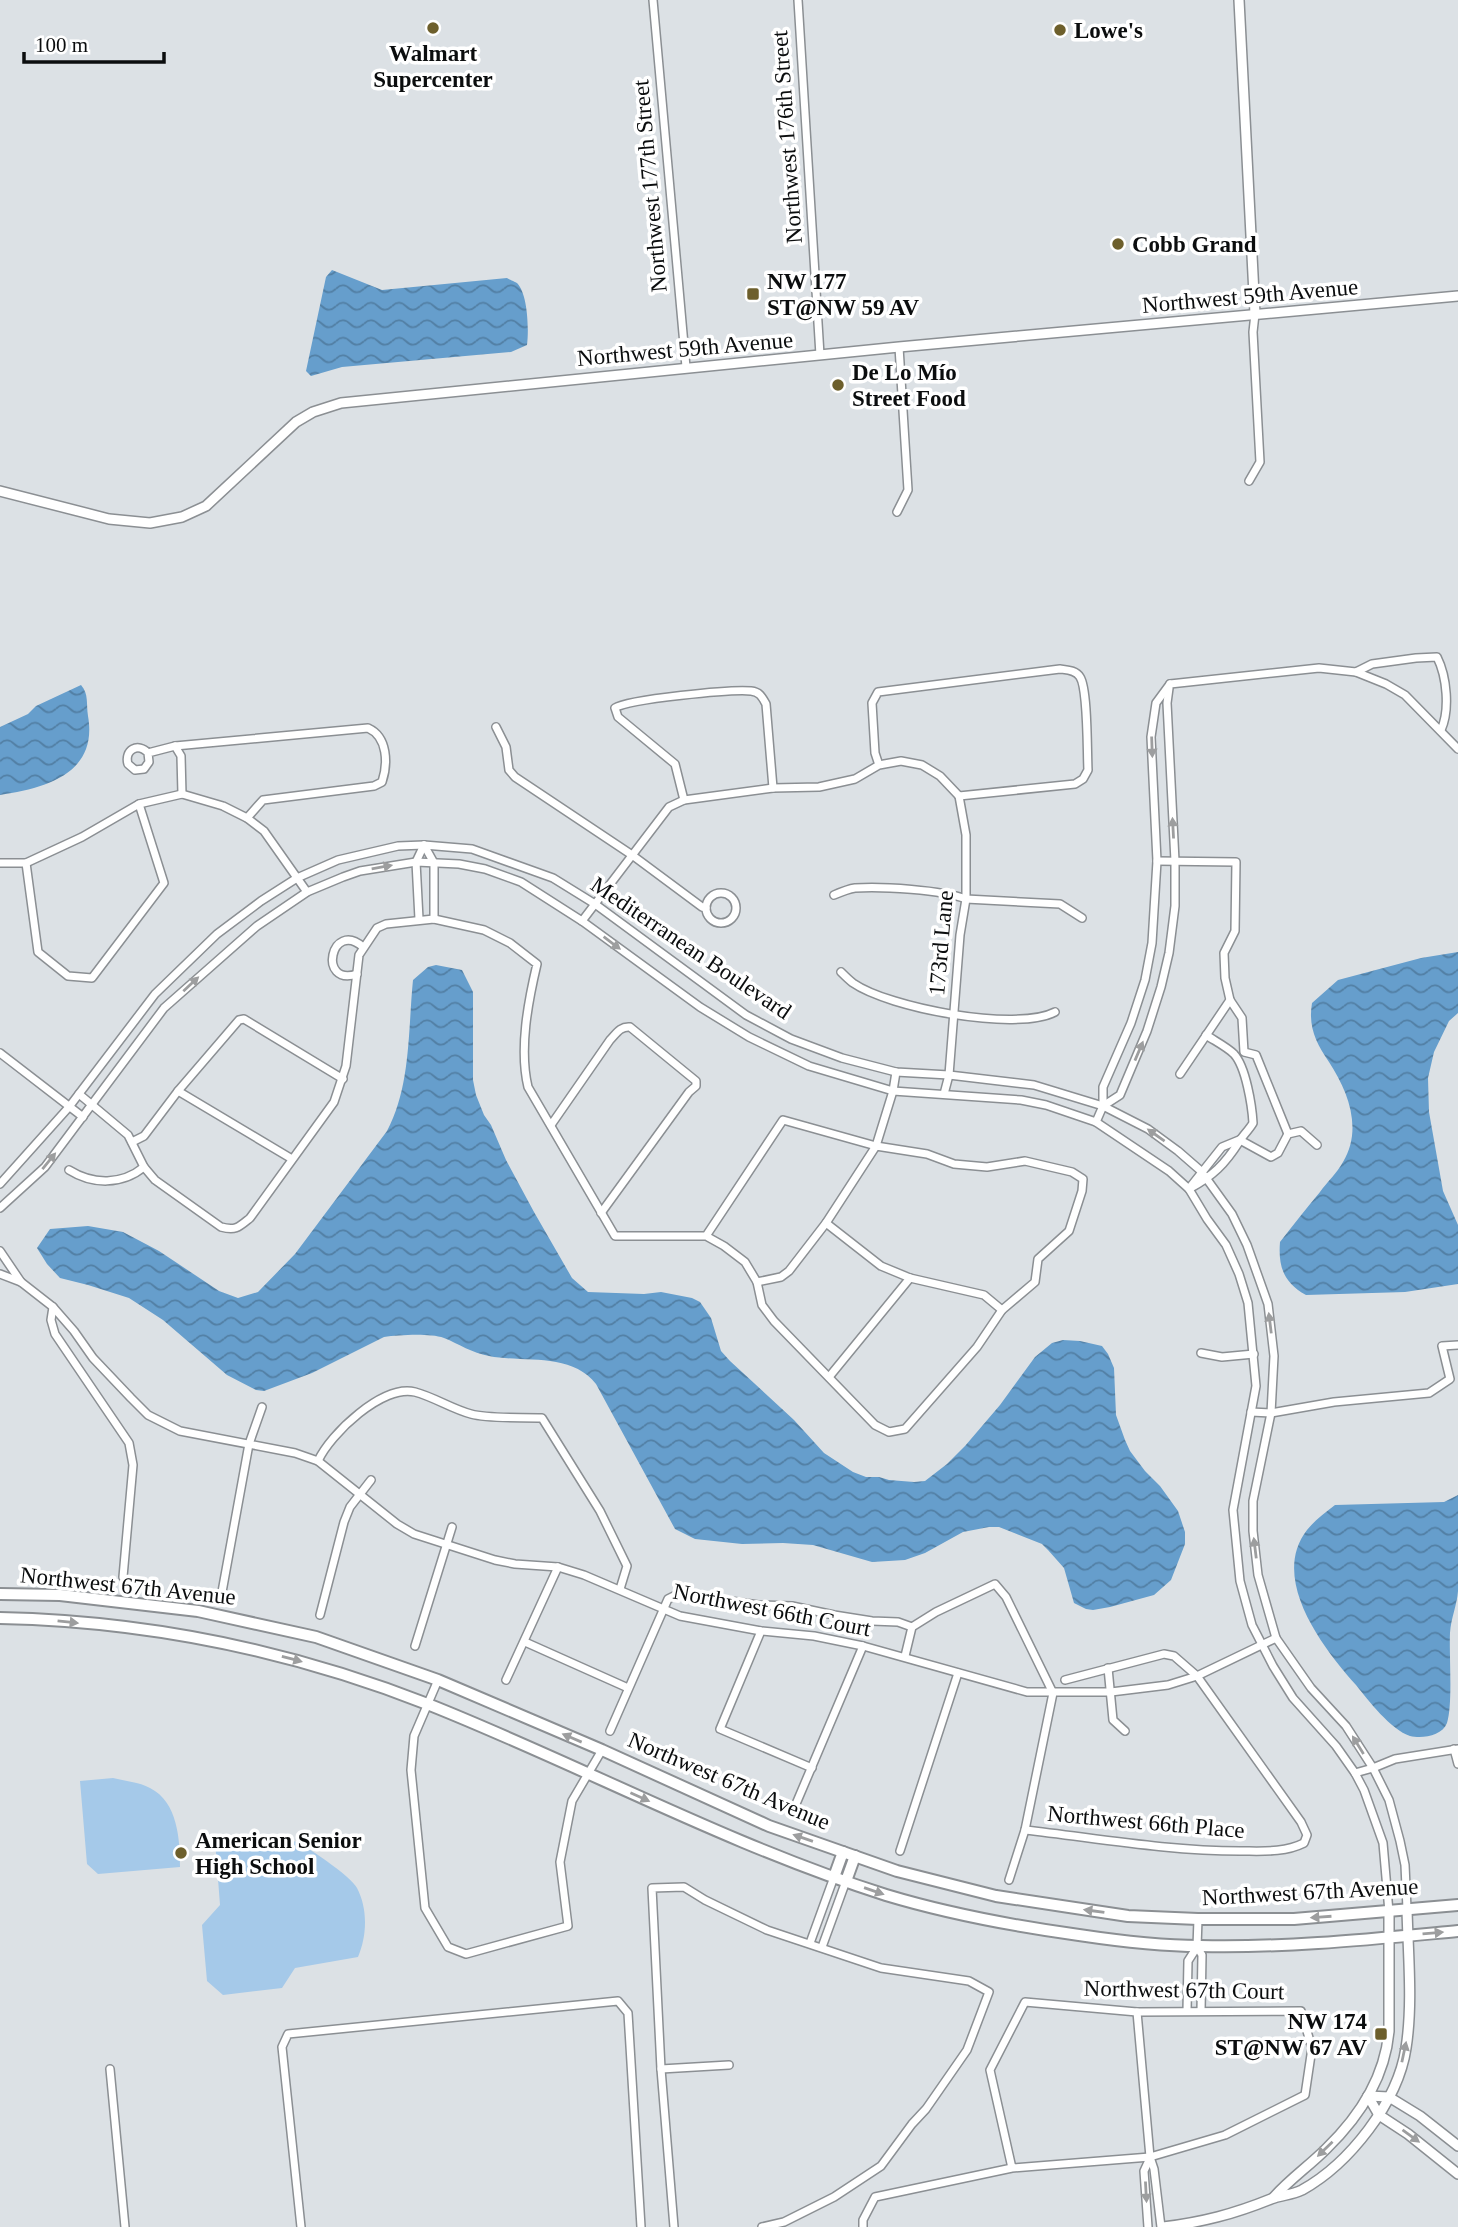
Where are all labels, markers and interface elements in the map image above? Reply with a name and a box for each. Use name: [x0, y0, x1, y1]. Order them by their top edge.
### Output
place label: Lowe's: [1074, 18, 1143, 43]
marker: Walmart Supercenter: [425, 20, 441, 36]
scale bar: [24, 21, 164, 65]
marker: Lowe's: [1052, 22, 1068, 38]
street label: Northwest 176th Street: [767, 29, 807, 244]
text: 100 m: [35, 33, 88, 57]
place label: Walmart Supercenter: [373, 41, 493, 92]
street label: Northwest 177th Street: [628, 78, 672, 293]
place label: Cobb Grand: [1132, 232, 1257, 257]
marker: Cobb Grand: [1110, 236, 1126, 252]
place label: NW 177 ST@NW 59 AV: [767, 269, 920, 321]
street label: Northwest 59th Avenue: [1141, 274, 1359, 318]
marker: NW 177 ST@NW 59 AV: [745, 286, 761, 302]
street label: Northwest 59th Avenue: [576, 327, 794, 371]
place label: De Lo Mío Street Food: [852, 360, 966, 411]
marker: De Lo Mío Street Food: [830, 377, 846, 393]
one-way arrow: [1146, 737, 1157, 759]
one-way arrow: [1168, 817, 1179, 839]
one-way arrow: [371, 861, 393, 872]
street label: Mediterranean Boulevard: [586, 872, 796, 1025]
street label: 173rd Lane: [924, 889, 958, 997]
one-way arrow: [603, 936, 621, 950]
one-way arrow: [182, 976, 200, 992]
one-way arrow: [1134, 1040, 1145, 1061]
one-way arrow: [1147, 1128, 1165, 1142]
one-way arrow: [41, 1153, 56, 1170]
one-way arrow: [1265, 1312, 1276, 1334]
one-way arrow: [1249, 1537, 1260, 1559]
street label: Northwest 67th Avenue: [19, 1562, 237, 1610]
street label: Northwest 66th Court: [671, 1579, 873, 1642]
one-way arrow: [57, 1617, 79, 1628]
one-way arrow: [281, 1654, 303, 1665]
street label: Northwest 67th Avenue: [624, 1727, 834, 1835]
one-way arrow: [561, 1732, 582, 1743]
one-way arrow: [1352, 1735, 1365, 1755]
one-way arrow: [630, 1791, 650, 1803]
street label: Northwest 66th Place: [1046, 1801, 1246, 1843]
place label: American Senior High School: [195, 1828, 362, 1879]
one-way arrow: [792, 1832, 813, 1843]
marker: American Senior High School: [173, 1845, 189, 1861]
street label: Northwest 67th Avenue: [1201, 1874, 1419, 1910]
one-way arrow: [863, 1886, 884, 1896]
one-way arrow: [1083, 1906, 1105, 1917]
one-way arrow: [1310, 1912, 1332, 1923]
one-way arrow: [1422, 1927, 1444, 1938]
street label: Northwest 67th Court: [1083, 1976, 1285, 2004]
place label: NW 174 ST@NW 67 AV: [1215, 2009, 1367, 2061]
marker: NW 174 ST@NW 67 AV: [1373, 2026, 1389, 2042]
one-way arrow: [1399, 2041, 1410, 2063]
one-way arrow: [1402, 2129, 1420, 2143]
one-way arrow: [1316, 2141, 1334, 2157]
one-way arrow: [1140, 2181, 1151, 2203]

